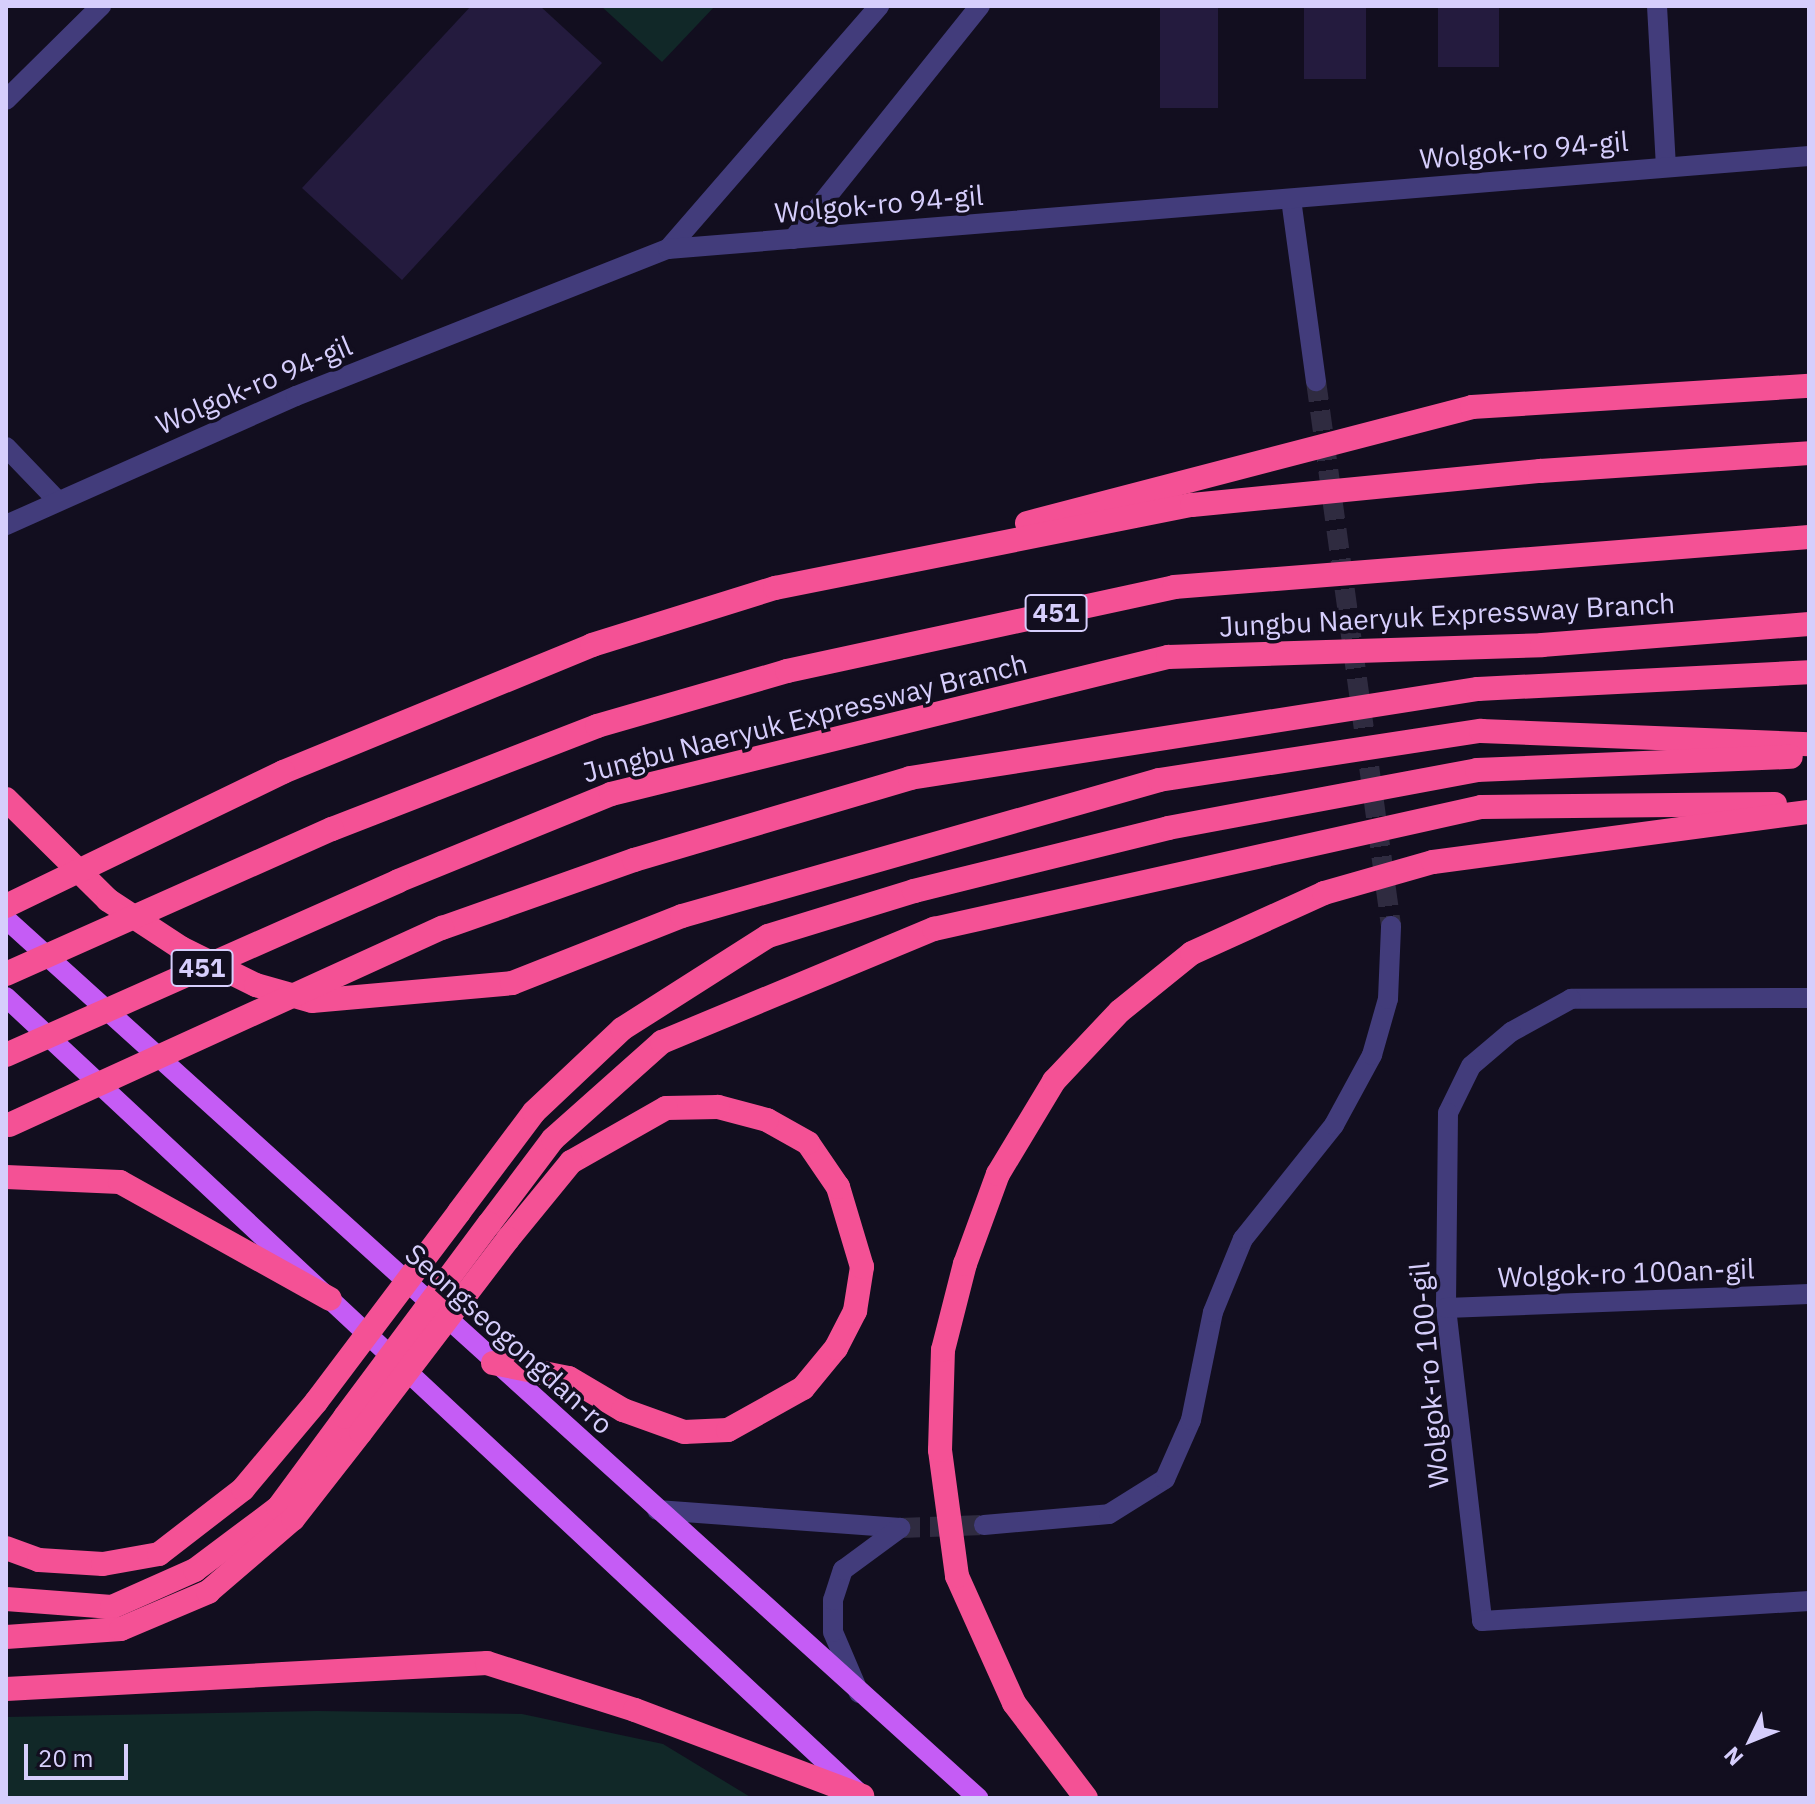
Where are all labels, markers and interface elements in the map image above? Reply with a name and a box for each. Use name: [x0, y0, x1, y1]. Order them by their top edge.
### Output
street label: Wolgok-ro 94-gil: [1418, 124, 1630, 176]
street label: Wolgok-ro 94-gil: [773, 178, 985, 230]
street label: Wolgok-ro 94-gil: [151, 329, 357, 441]
street label: Jungbu Naeryuk Expressway Branch: [1218, 586, 1676, 644]
road number: 451: [1024, 591, 1088, 635]
street label: Jungbu Naeryuk Expressway Branch: [579, 646, 1031, 790]
road number: 451: [170, 946, 234, 990]
street label: Seongseogongdan-ro: [398, 1237, 620, 1441]
street label: Wolgok-ro 100an-gil: [1497, 1252, 1755, 1294]
street label: Wolgok-ro 100-gil: [1402, 1261, 1456, 1489]
north arrow: [1711, 1700, 1791, 1780]
scale bar: [28, 1728, 132, 1778]
text: N: [1717, 1741, 1749, 1772]
text: 20 m: [38, 1742, 93, 1774]

